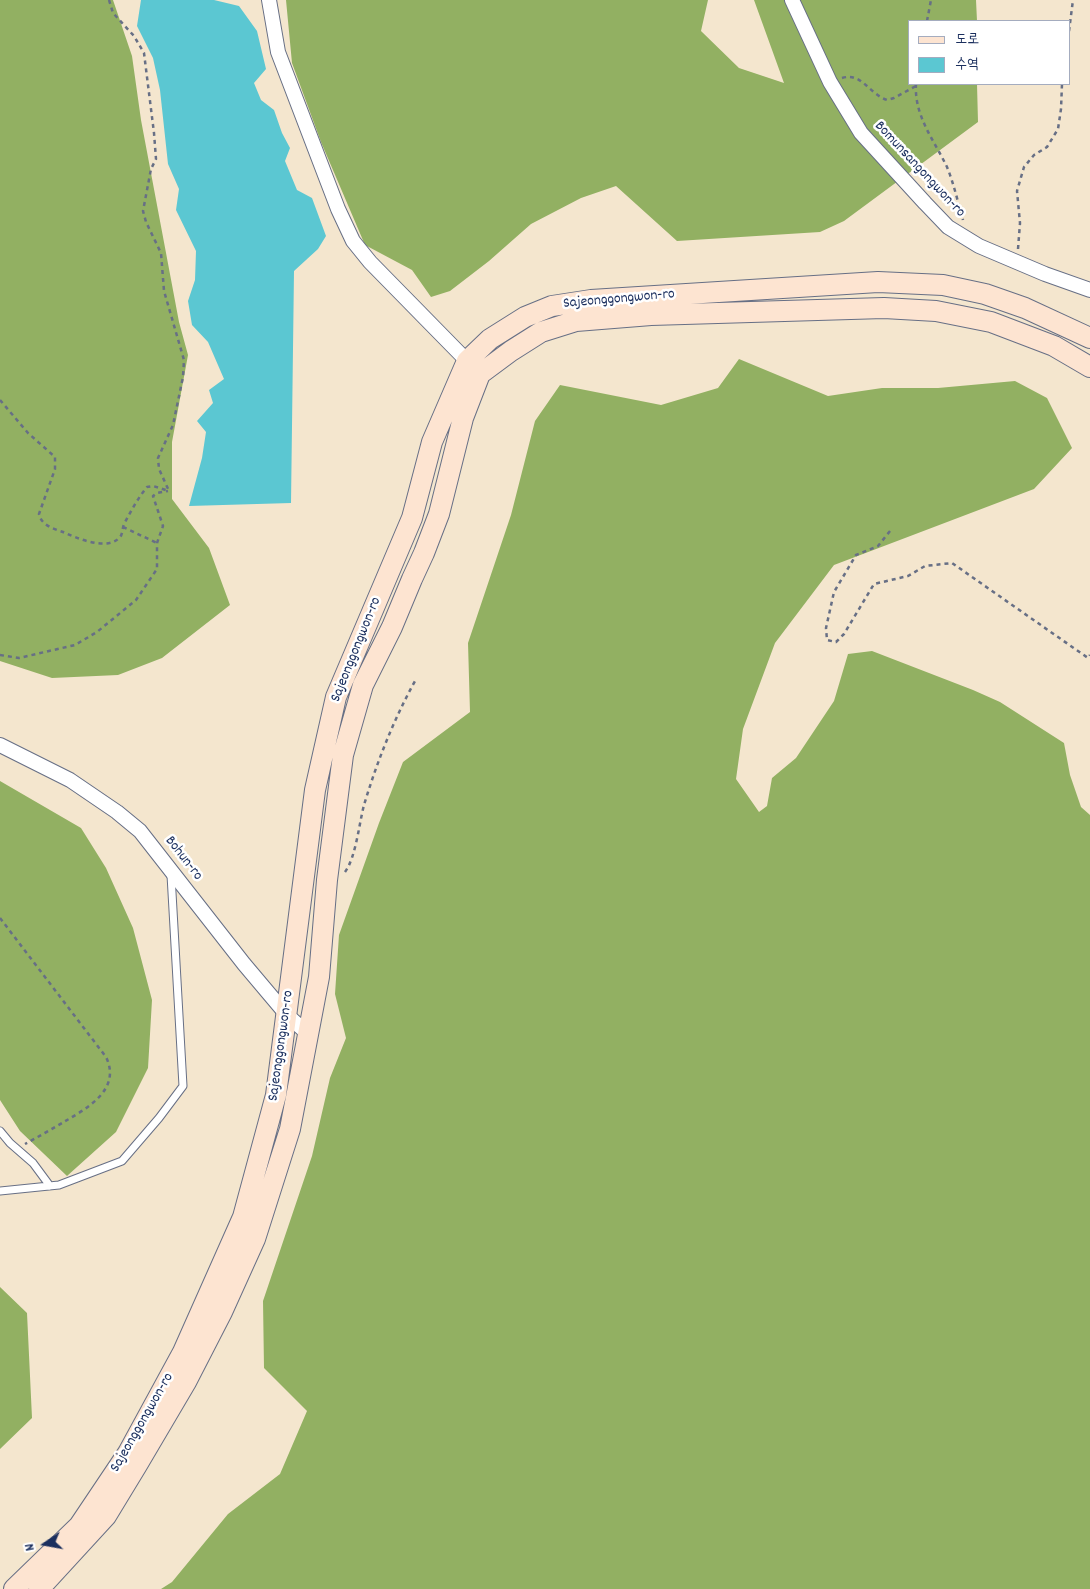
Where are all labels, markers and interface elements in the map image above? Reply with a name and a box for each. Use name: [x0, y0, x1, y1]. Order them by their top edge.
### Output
legend: [908, 20, 1070, 85]
text: 도로: [955, 29, 979, 51]
text: 수역: [955, 54, 979, 76]
street label: Bomunsangongwon-ro: [870, 118, 968, 222]
street label: Sajeonggongwon-ro: [563, 286, 675, 314]
street label: Sajeonggongwon-ro: [328, 595, 386, 705]
street label: Bohun-ro: [160, 833, 206, 885]
street label: Sajeonggongwon-ro: [265, 989, 299, 1103]
street label: Sajeonggongwon-ro: [107, 1370, 179, 1476]
north arrow: [20, 1519, 70, 1569]
text: N: [20, 1542, 41, 1553]

